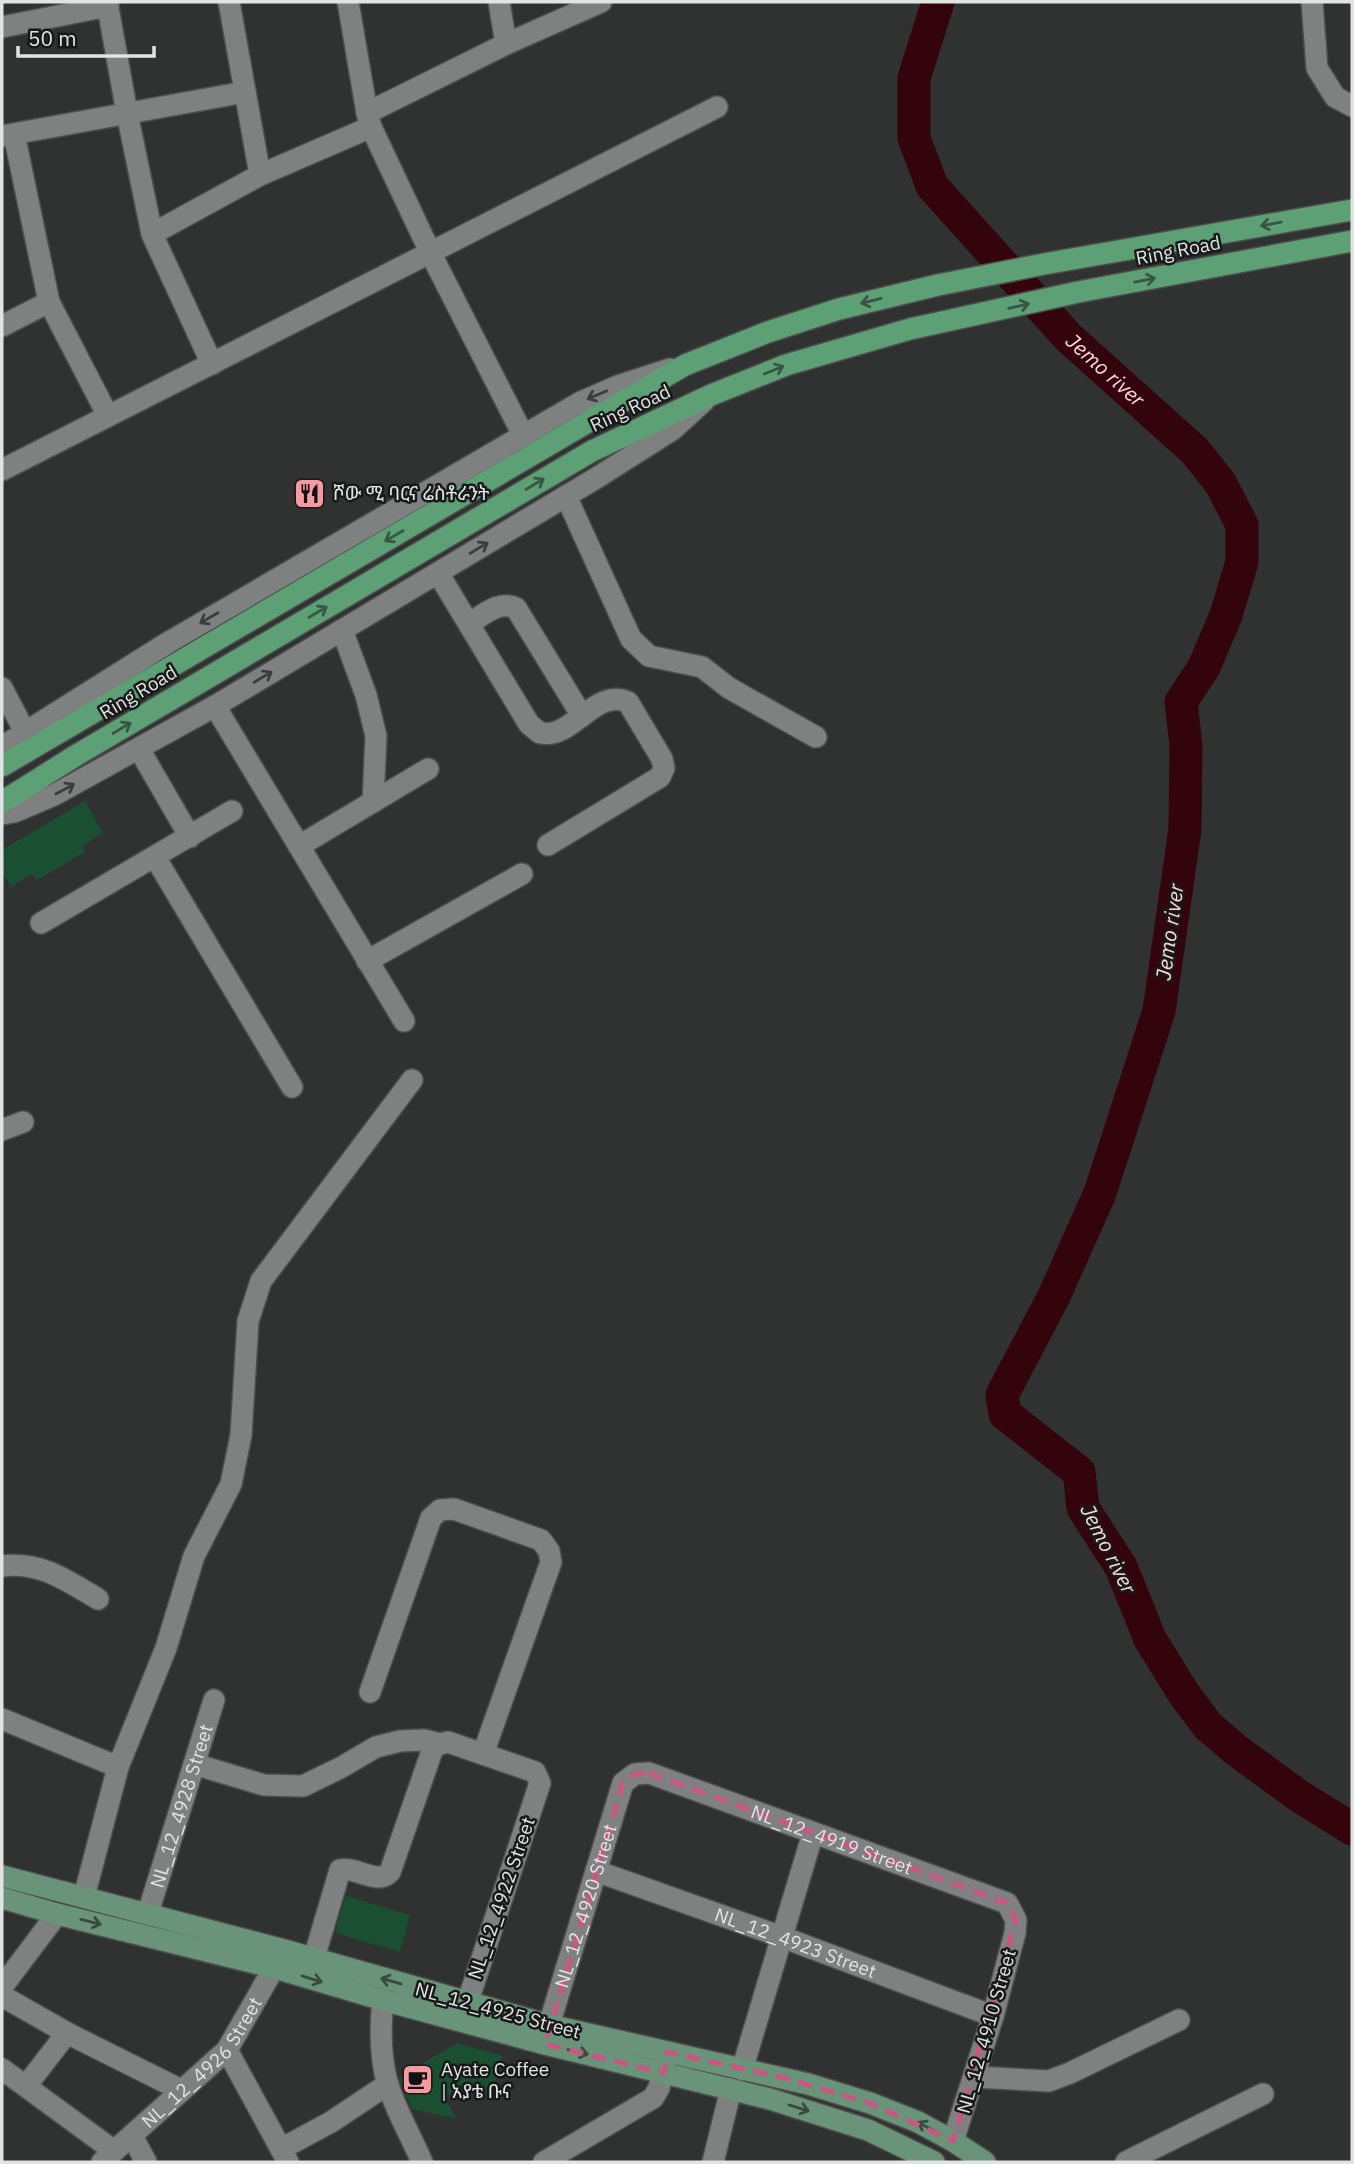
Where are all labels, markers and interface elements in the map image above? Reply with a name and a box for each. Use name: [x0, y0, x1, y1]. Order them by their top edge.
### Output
scale bar: [18, 14, 154, 58]
text: 50 m: [28, 24, 77, 52]
one-way arrow: [1260, 218, 1283, 231]
street label: Ring Road: [1134, 230, 1222, 270]
one-way arrow: [1133, 272, 1156, 286]
one-way arrow: [861, 295, 883, 308]
one-way arrow: [1007, 299, 1030, 312]
water label: Jemo river: [1060, 327, 1152, 413]
one-way arrow: [763, 362, 784, 375]
street label: Ring Road: [586, 379, 674, 437]
one-way arrow: [587, 389, 609, 402]
restaurant icon: ሾው ሚ ባርና ሬስቶራንት: [293, 476, 327, 510]
one-way arrow: [525, 477, 545, 491]
place label: ሾው ሚ ባርና ሬስቶራንት: [333, 481, 490, 505]
one-way arrow: [384, 529, 404, 543]
one-way arrow: [469, 541, 489, 555]
one-way arrow: [308, 605, 328, 619]
one-way arrow: [200, 611, 220, 625]
street label: Ring Road: [95, 660, 181, 724]
one-way arrow: [253, 670, 273, 684]
one-way arrow: [112, 721, 132, 735]
one-way arrow: [54, 782, 75, 795]
water label: Jemo river: [1148, 881, 1190, 982]
water label: Jemo river: [1074, 1499, 1144, 1599]
street label: NL_12_4928 Street: [145, 1721, 218, 1891]
street label: NL_12_4919 Street: [748, 1799, 916, 1880]
street label: NL_12_4922 Street: [462, 1814, 540, 1982]
street label: NL_12_4920 Street: [549, 1821, 622, 1991]
street label: NL_12_4923 Street: [712, 1902, 880, 1983]
one-way arrow: [79, 1916, 102, 1929]
street label: NL_12_4910 Street: [951, 1946, 1021, 2116]
one-way arrow: [300, 1973, 322, 1986]
one-way arrow: [381, 1973, 403, 1986]
street label: NL_12_4925 Street: [413, 1976, 583, 2044]
street label: NL_12_4926 Street: [136, 1993, 267, 2133]
one-way arrow: [566, 2046, 589, 2059]
place label: Ayate Coffee | አያቴ ቡና: [441, 2057, 549, 2103]
cafe icon: Ayate Coffee | አያቴ ቡና: [401, 2063, 435, 2097]
one-way arrow: [787, 2103, 809, 2115]
one-way arrow: [917, 2119, 938, 2133]

